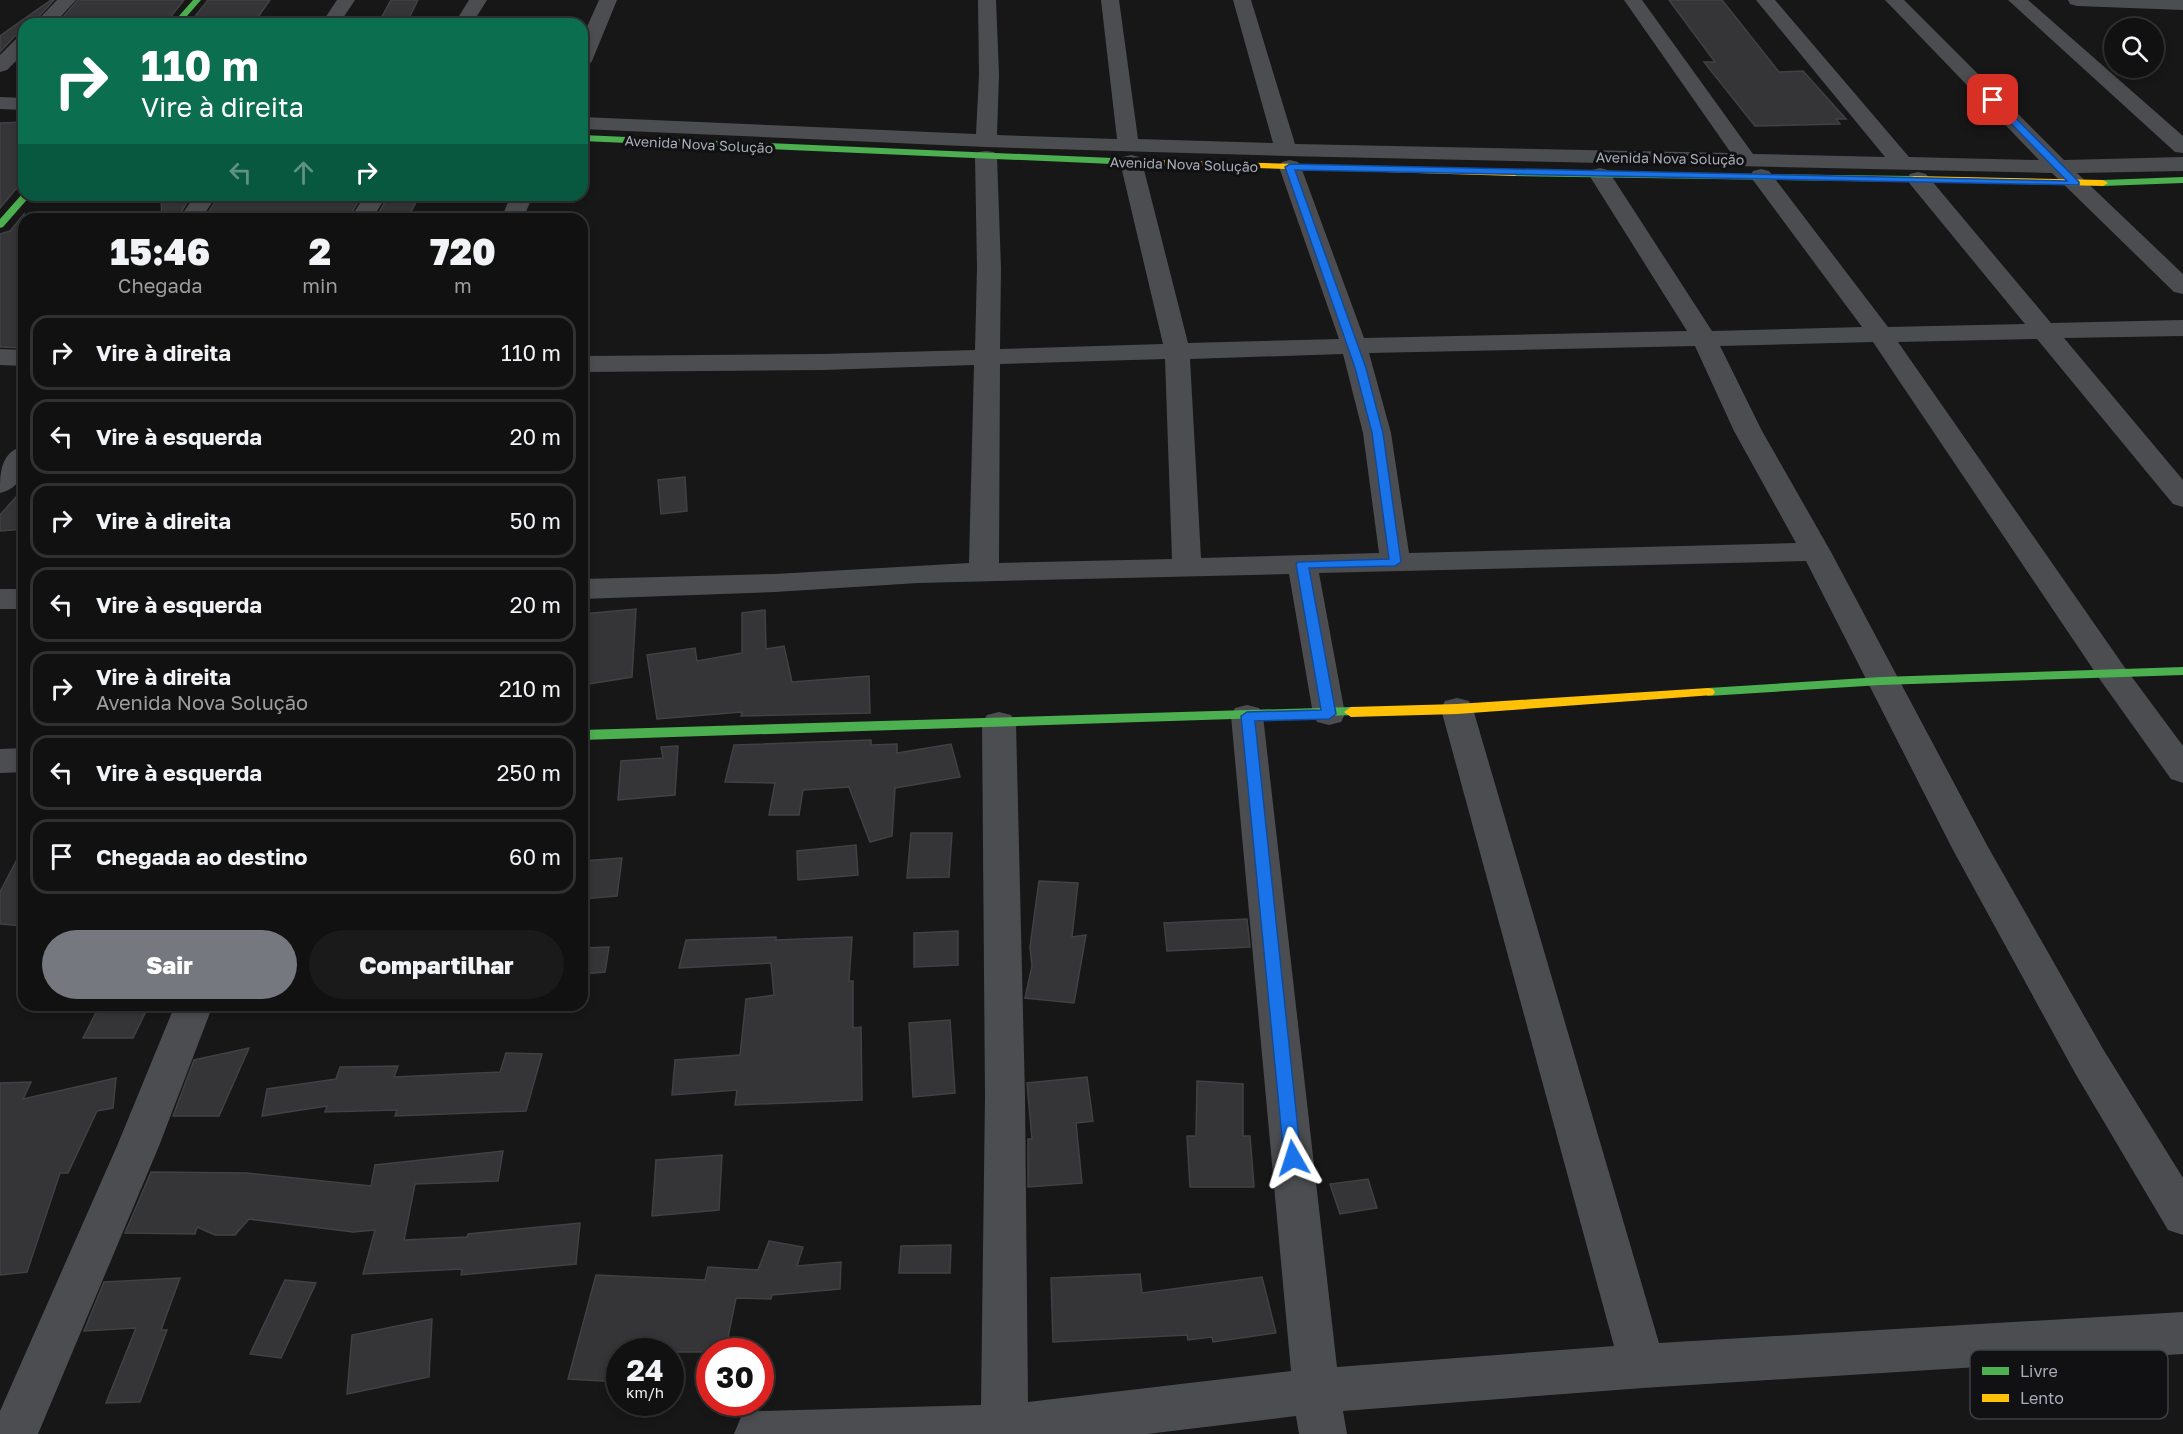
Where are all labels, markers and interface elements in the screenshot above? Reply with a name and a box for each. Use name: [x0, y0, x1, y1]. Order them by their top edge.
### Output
map controls: [2104, 18, 2164, 78]
button: search: [2104, 18, 2164, 78]
text: 110 m: [141, 40, 259, 90]
icon: right: [42, 42, 120, 120]
pin: [1967, 74, 2018, 125]
icon: arrive: [1976, 83, 2009, 116]
text: Vire à direita: [141, 91, 304, 123]
street label: Avenida Nova Solução: [624, 132, 774, 156]
street label: Avenida Nova Solução: [1596, 148, 1744, 168]
street label: Avenida Nova Solução: [1110, 153, 1258, 175]
icon: left: [224, 156, 257, 189]
icon: ahead: [287, 156, 320, 189]
icon: right: [350, 156, 383, 189]
text: 15:46: [110, 230, 210, 273]
text: 2: [309, 230, 331, 273]
text: 720: [430, 230, 496, 273]
text: Chegada: [118, 273, 203, 297]
text: min: [302, 273, 338, 297]
text: m: [454, 273, 472, 297]
icon: right: [45, 336, 78, 369]
text: Vire à direita: [96, 339, 231, 366]
text: 110 m: [501, 339, 561, 366]
icon: left: [45, 420, 78, 453]
text: Vire à esquerda: [96, 423, 262, 450]
text: 20 m: [510, 423, 561, 450]
icon: right: [45, 504, 78, 537]
text: Vire à direita: [96, 507, 231, 534]
text: 50 m: [510, 507, 561, 534]
icon: left: [45, 588, 78, 621]
text: Vire à esquerda: [96, 591, 262, 618]
text: 20 m: [510, 591, 561, 618]
text: Vire à direita: [96, 663, 231, 690]
icon: right: [45, 672, 78, 705]
text: 210 m: [499, 675, 561, 702]
text: Avenida Nova Solução: [96, 690, 308, 714]
icon: left: [45, 756, 78, 789]
text: Vire à esquerda: [96, 759, 262, 786]
text: 250 m: [497, 759, 561, 786]
icon: arrive: [45, 840, 78, 873]
text: Chegada ao destino: [96, 843, 308, 870]
text: 60 m: [509, 843, 561, 870]
button: Sair: [42, 930, 297, 999]
button: Compartilhar: [309, 930, 564, 999]
position arrow: [1261, 1126, 1325, 1190]
speed limit sign: 30: [696, 1338, 774, 1416]
legend: [1970, 1350, 2168, 1419]
text: 24: [626, 1352, 664, 1388]
text: Livre: [2020, 1361, 2058, 1381]
text: km/h: [626, 1383, 664, 1401]
text: Lento: [2020, 1388, 2064, 1408]

